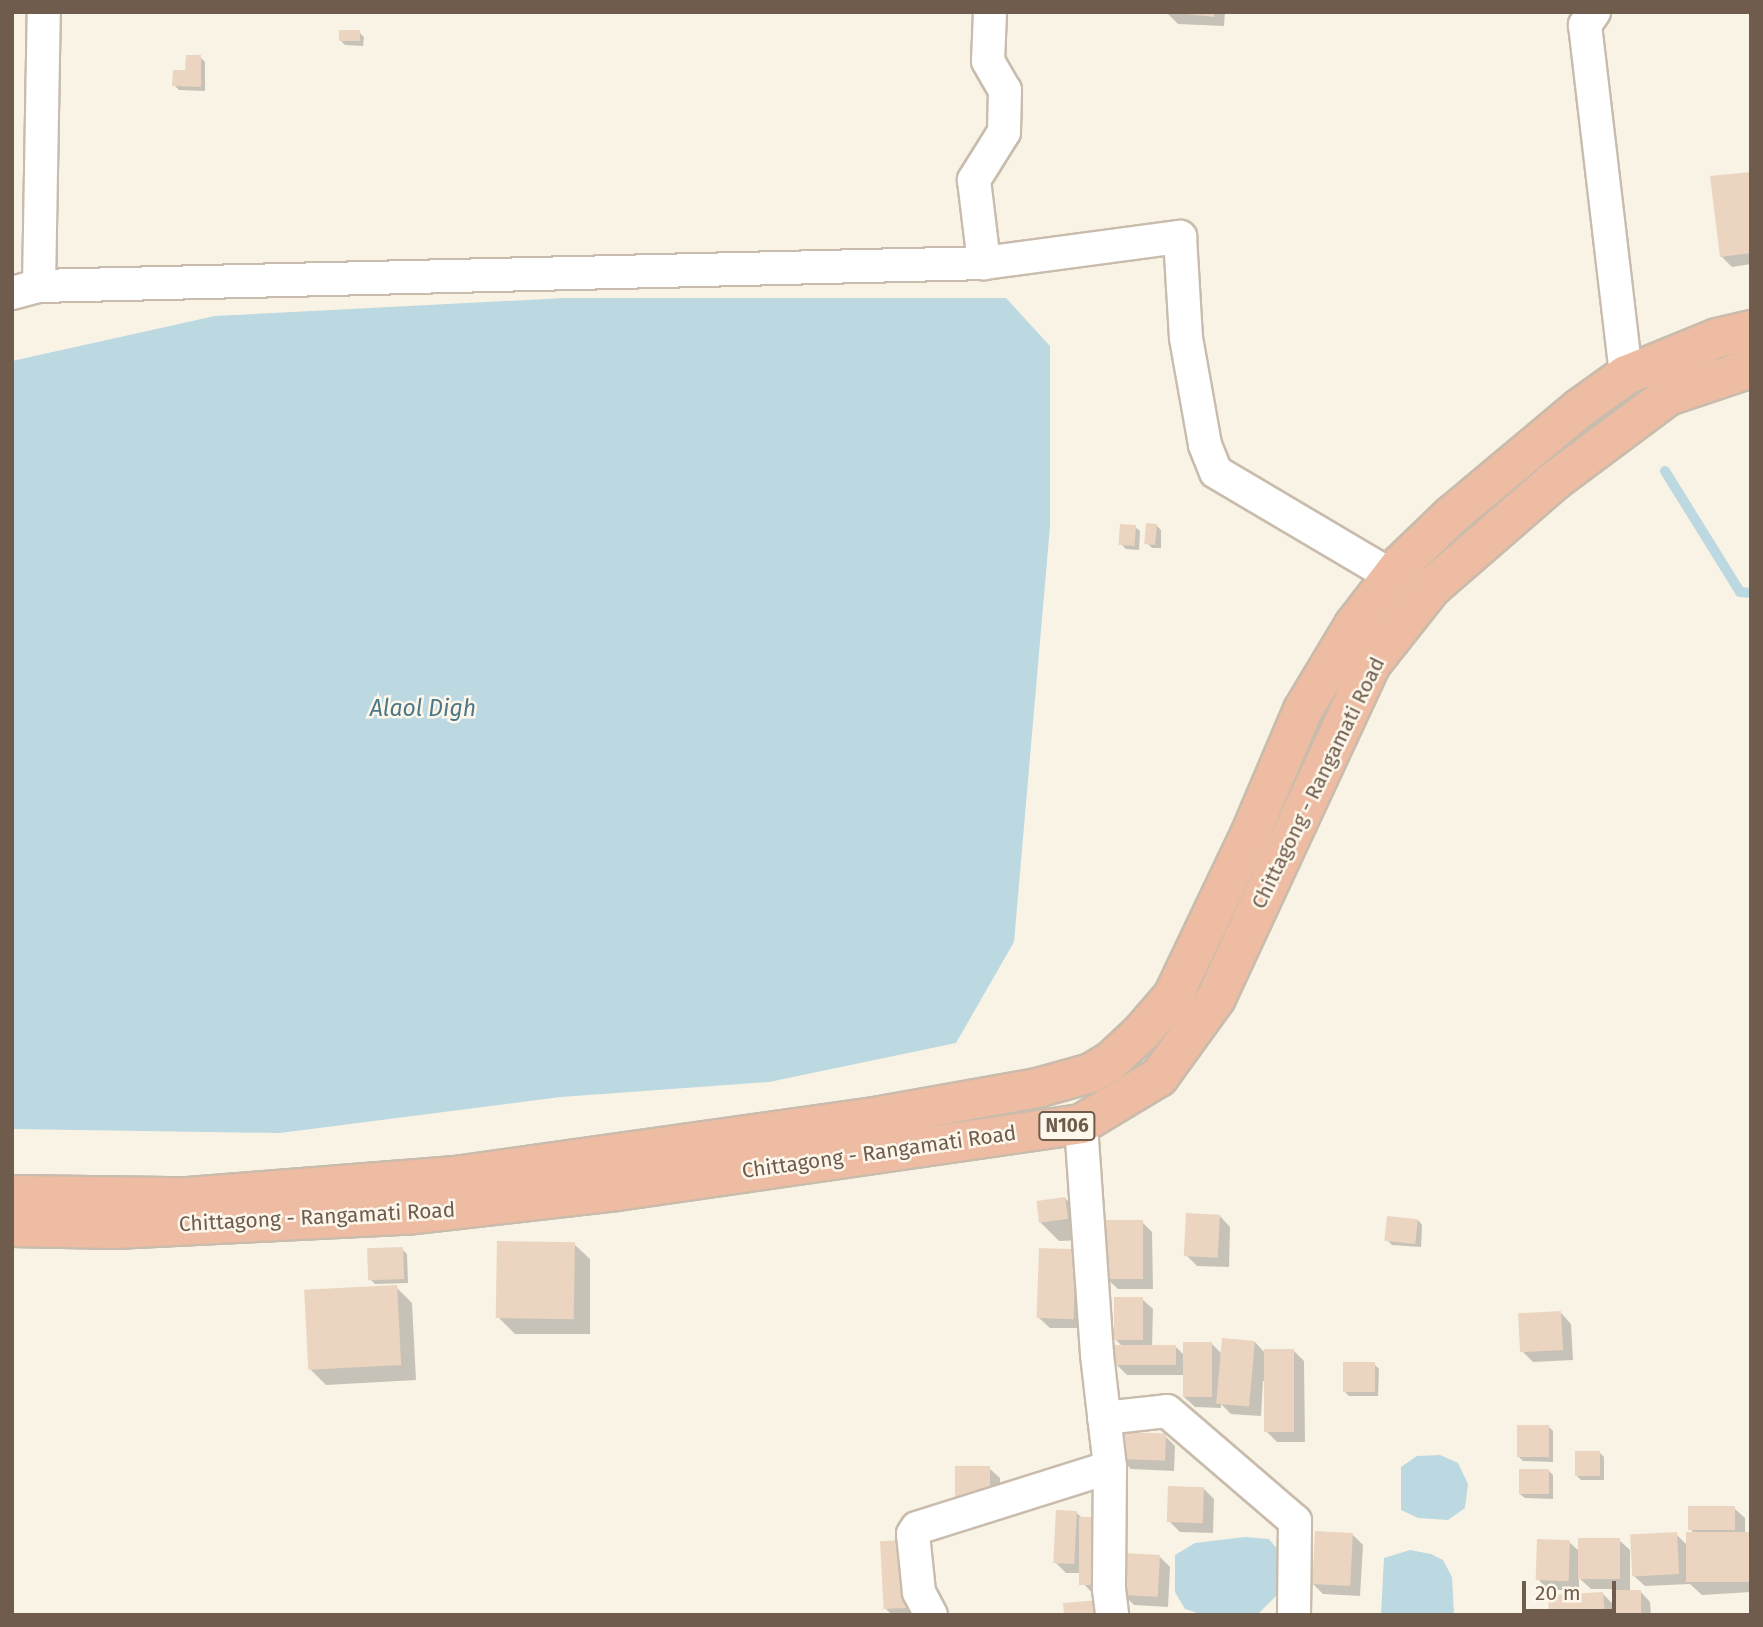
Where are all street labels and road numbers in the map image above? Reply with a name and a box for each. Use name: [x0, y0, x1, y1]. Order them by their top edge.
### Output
street label: Chittagong - Rangamati Road: [1246, 653, 1390, 913]
road number: N106: [1037, 1110, 1097, 1142]
street label: Chittagong - Rangamati Road: [740, 1120, 1018, 1184]
street label: Chittagong - Rangamati Road: [178, 1197, 456, 1237]

